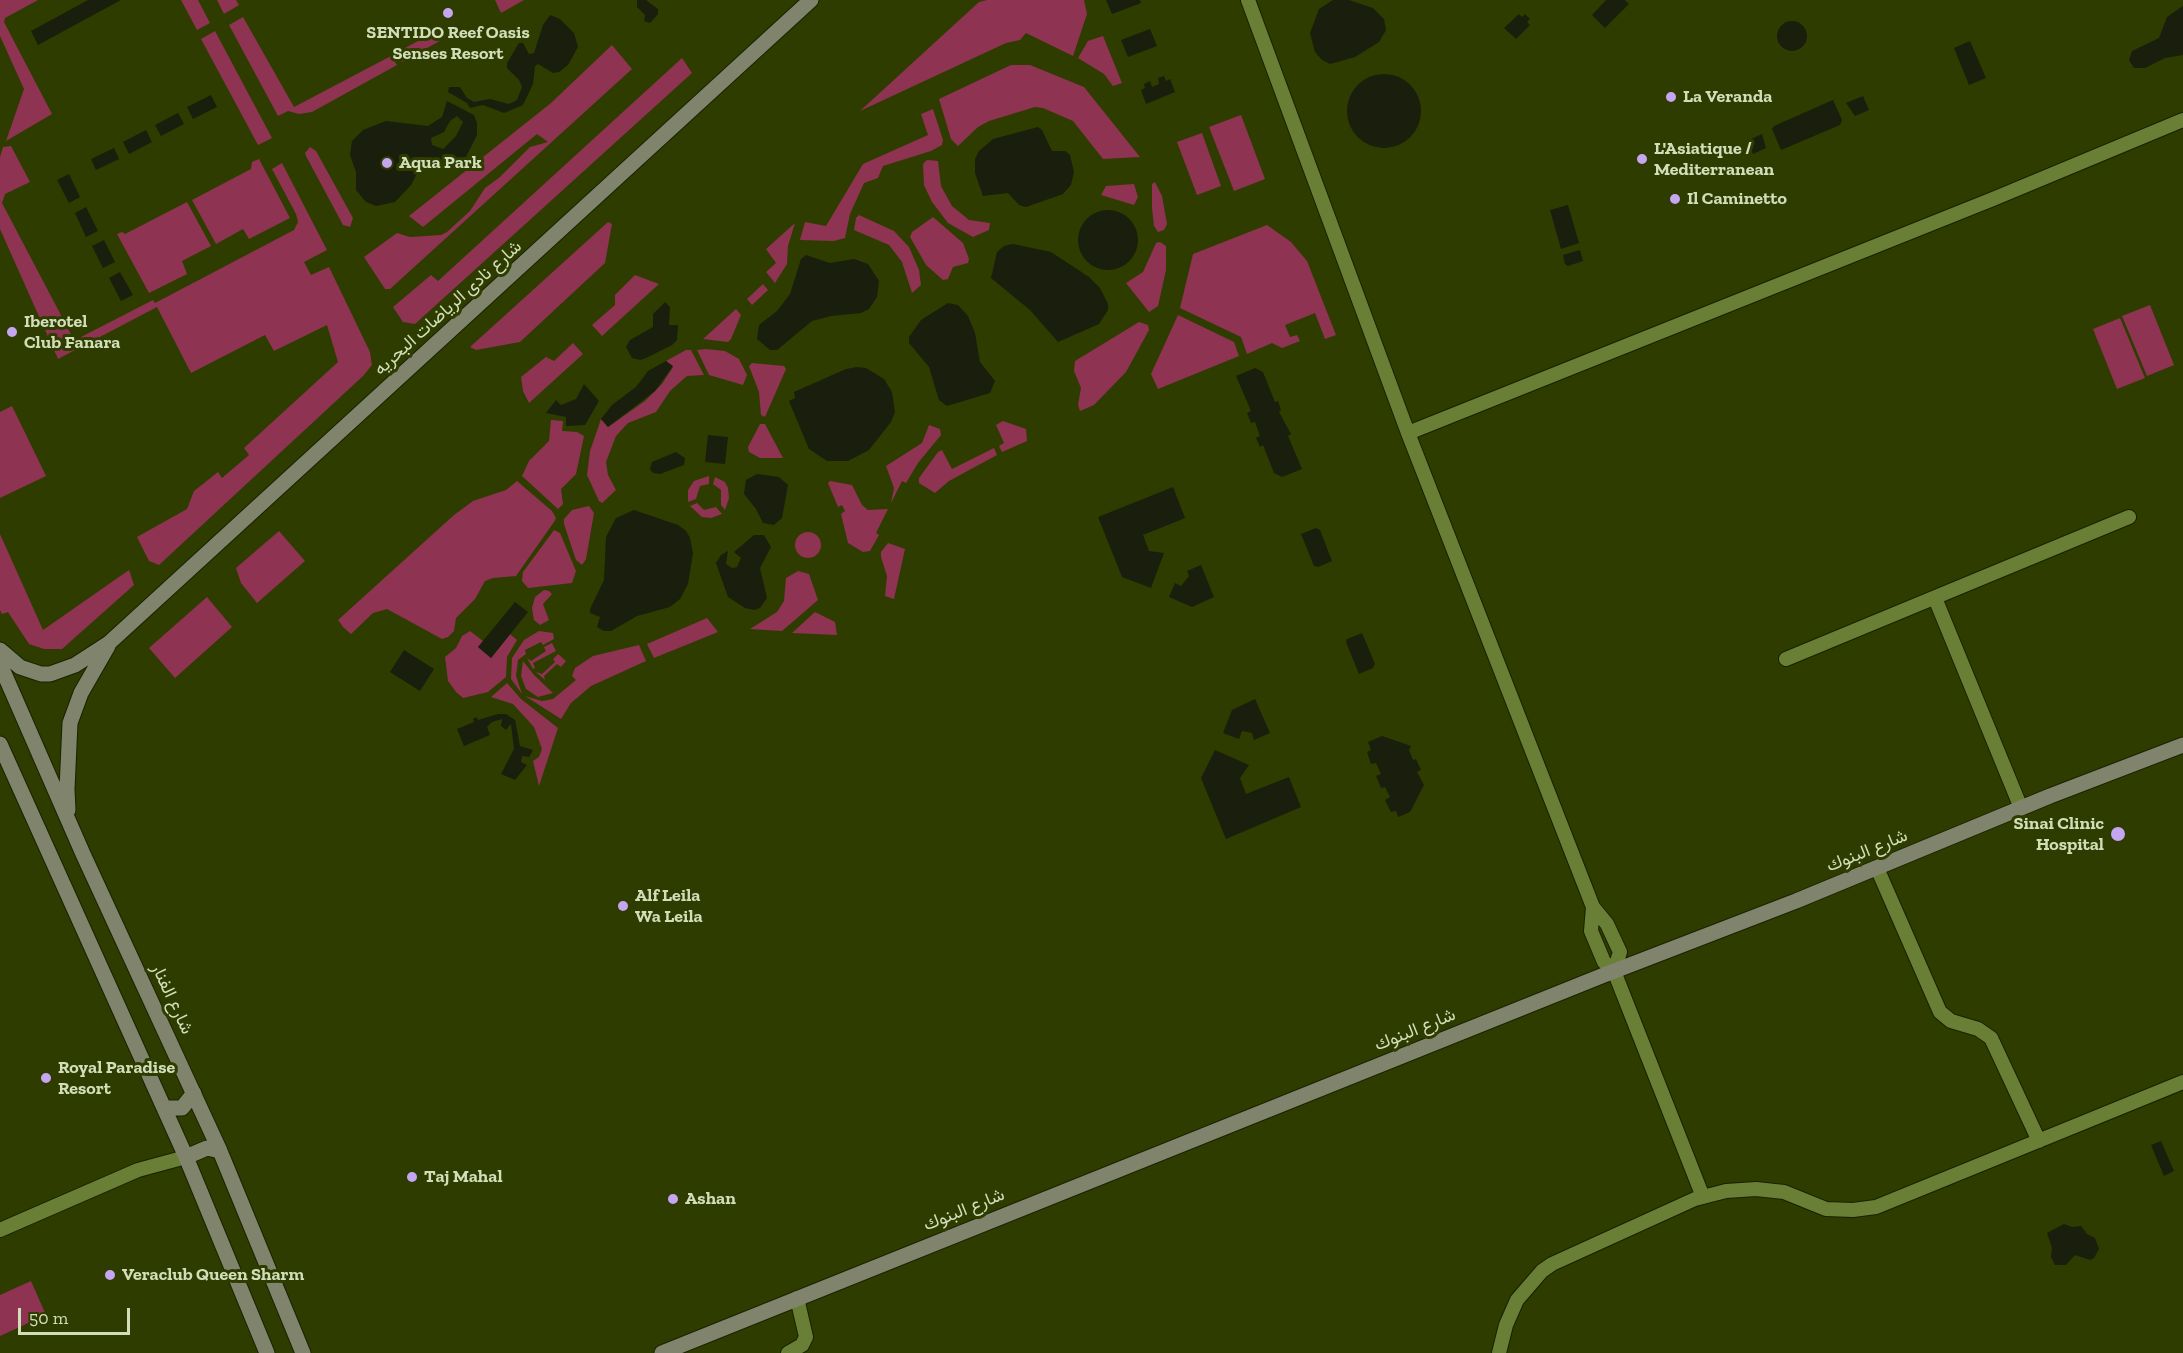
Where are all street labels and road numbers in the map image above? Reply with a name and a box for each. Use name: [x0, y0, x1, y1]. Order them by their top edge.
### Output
street label: شارع نادى الرياضات البحريه: [370, 236, 526, 380]
street label: شارع البنوك: [1823, 825, 1911, 877]
street label: شارع الفنار: [146, 960, 198, 1038]
street label: شارع البنوك: [1371, 1004, 1459, 1056]
street label: شارع البنوك: [920, 1184, 1008, 1236]

